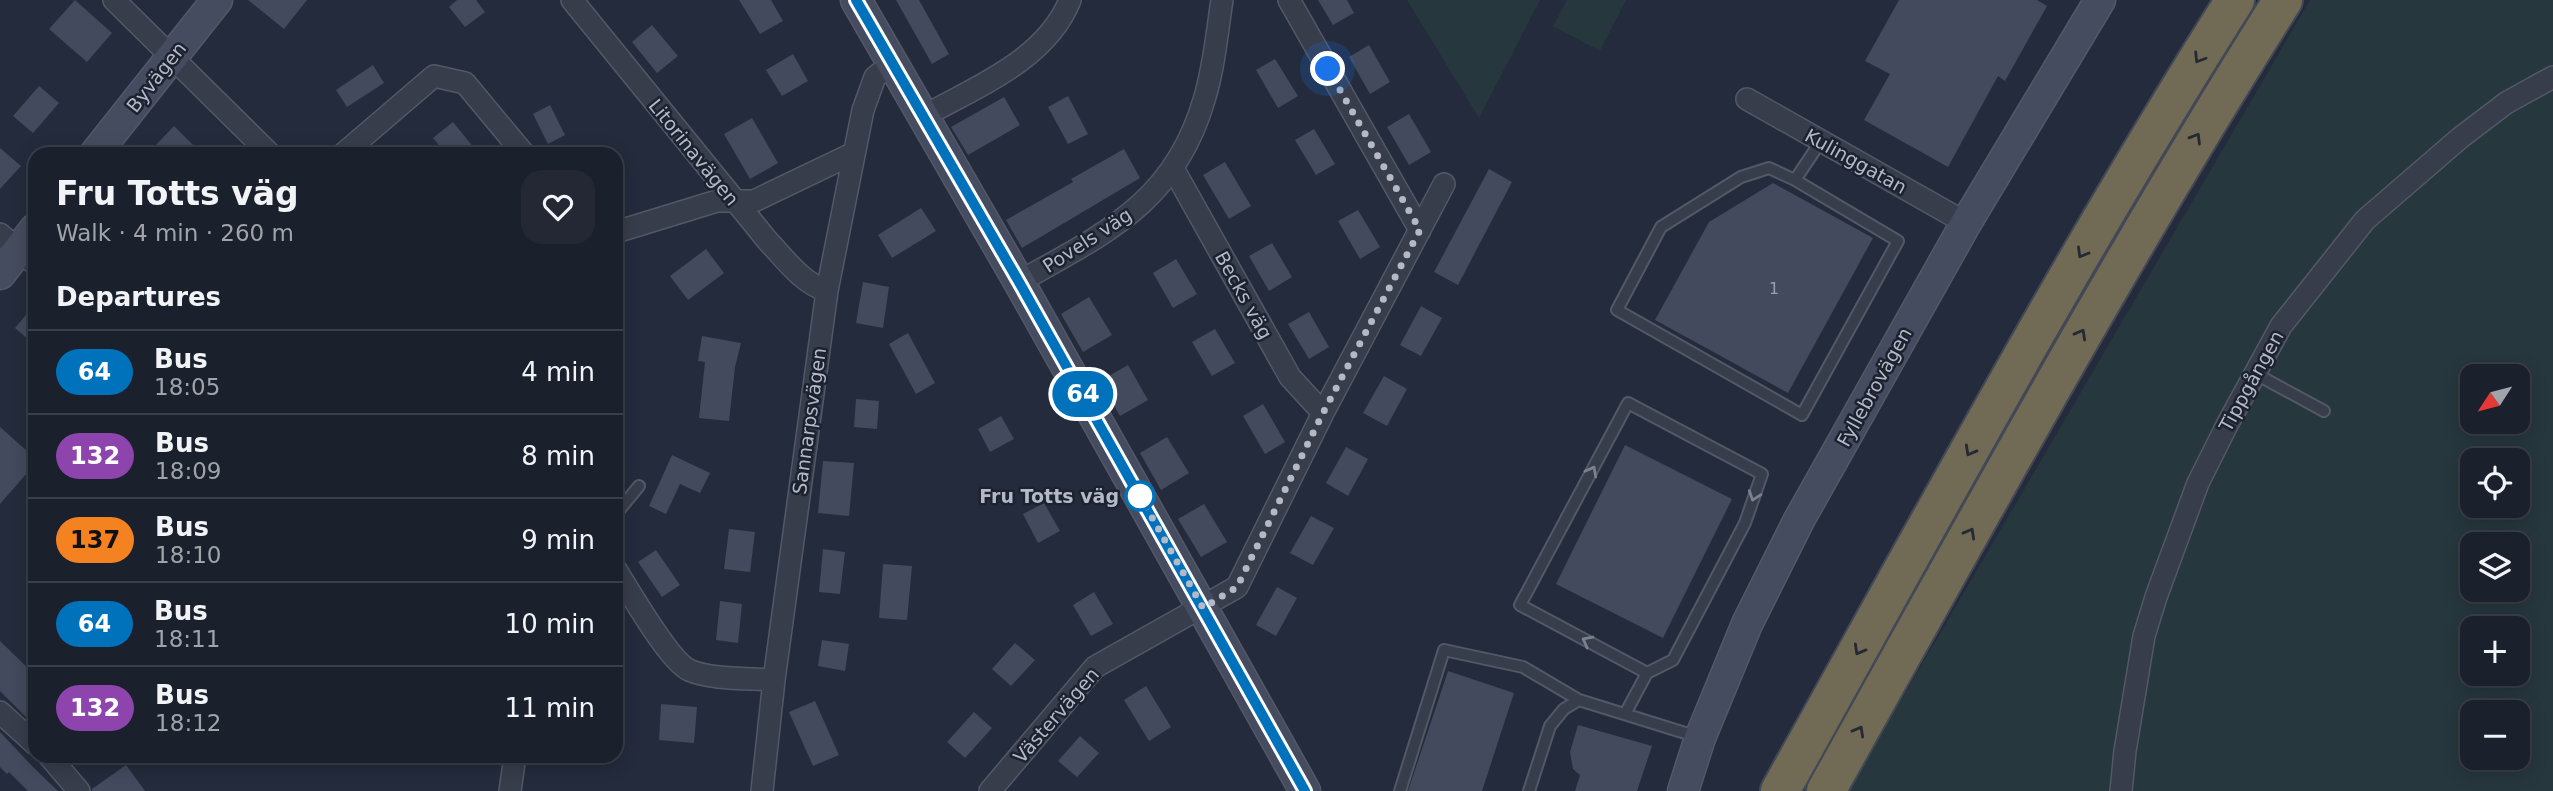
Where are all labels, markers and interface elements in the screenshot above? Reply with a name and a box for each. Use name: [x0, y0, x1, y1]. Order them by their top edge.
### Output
street label: Byvägen: [122, 38, 190, 116]
one-way arrow: [2194, 50, 2207, 63]
your location: [1310, 51, 1345, 86]
street label: Litorinavägen: [644, 94, 744, 210]
street label: Kulinggatan: [1801, 124, 1911, 198]
one-way arrow: [2188, 132, 2201, 145]
button: heart: [521, 170, 595, 244]
text: Fru Totts väg: [56, 174, 299, 213]
street label: Povels väg: [1038, 203, 1136, 277]
text: Walk · 4 min · 260 m: [56, 220, 294, 246]
one-way arrow: [2077, 246, 2090, 258]
street label: Becks väg: [1211, 247, 1277, 343]
house number: 1: [1769, 279, 1779, 298]
text: Departures: [56, 282, 221, 312]
street label: Fyllebrovägen: [1832, 324, 1916, 450]
street label: Tippgången: [2214, 327, 2288, 436]
one-way arrow: [2073, 329, 2086, 342]
text: Bus: [154, 344, 208, 374]
street label: Sannarpsvägen: [788, 346, 830, 496]
text: 4 min: [521, 357, 595, 387]
text: 64: [78, 358, 111, 386]
north arrow: [2460, 364, 2530, 434]
map controls: [2460, 364, 2530, 770]
line badge: 64: [1052, 371, 1114, 417]
text: 18:05: [154, 374, 220, 400]
text: 64: [1066, 380, 1100, 408]
text: Bus: [155, 428, 209, 458]
text: 8 min: [521, 441, 595, 471]
text: 132: [70, 442, 120, 470]
one-way arrow: [1965, 444, 1978, 456]
button: locate: [2460, 448, 2530, 518]
text: 18:09: [155, 458, 221, 484]
one-way arrow: [1584, 466, 1597, 478]
marker: Fru Totts väg: [1125, 481, 1155, 511]
place label: Fru Totts väg: [979, 485, 1119, 507]
one-way arrow: [1748, 490, 1763, 502]
text: Bus: [155, 512, 209, 542]
text: 9 min: [521, 525, 595, 555]
text: 137: [70, 526, 120, 554]
one-way arrow: [1962, 528, 1975, 540]
button: layers: [2460, 532, 2530, 602]
text: 18:10: [155, 542, 221, 568]
text: Bus: [154, 596, 208, 626]
text: 10 min: [505, 609, 595, 639]
text: 64: [78, 610, 111, 638]
button: +: [2460, 616, 2530, 686]
text: 18:11: [154, 626, 220, 652]
one-way arrow: [1582, 635, 1594, 649]
one-way arrow: [1854, 642, 1867, 655]
street label: Västervägen: [1009, 663, 1103, 767]
text: Bus: [155, 680, 209, 710]
text: 11 min: [505, 693, 595, 723]
text: 132: [70, 694, 120, 722]
button: −: [2460, 700, 2530, 770]
text: 18:12: [155, 710, 221, 736]
one-way arrow: [1851, 726, 1865, 739]

